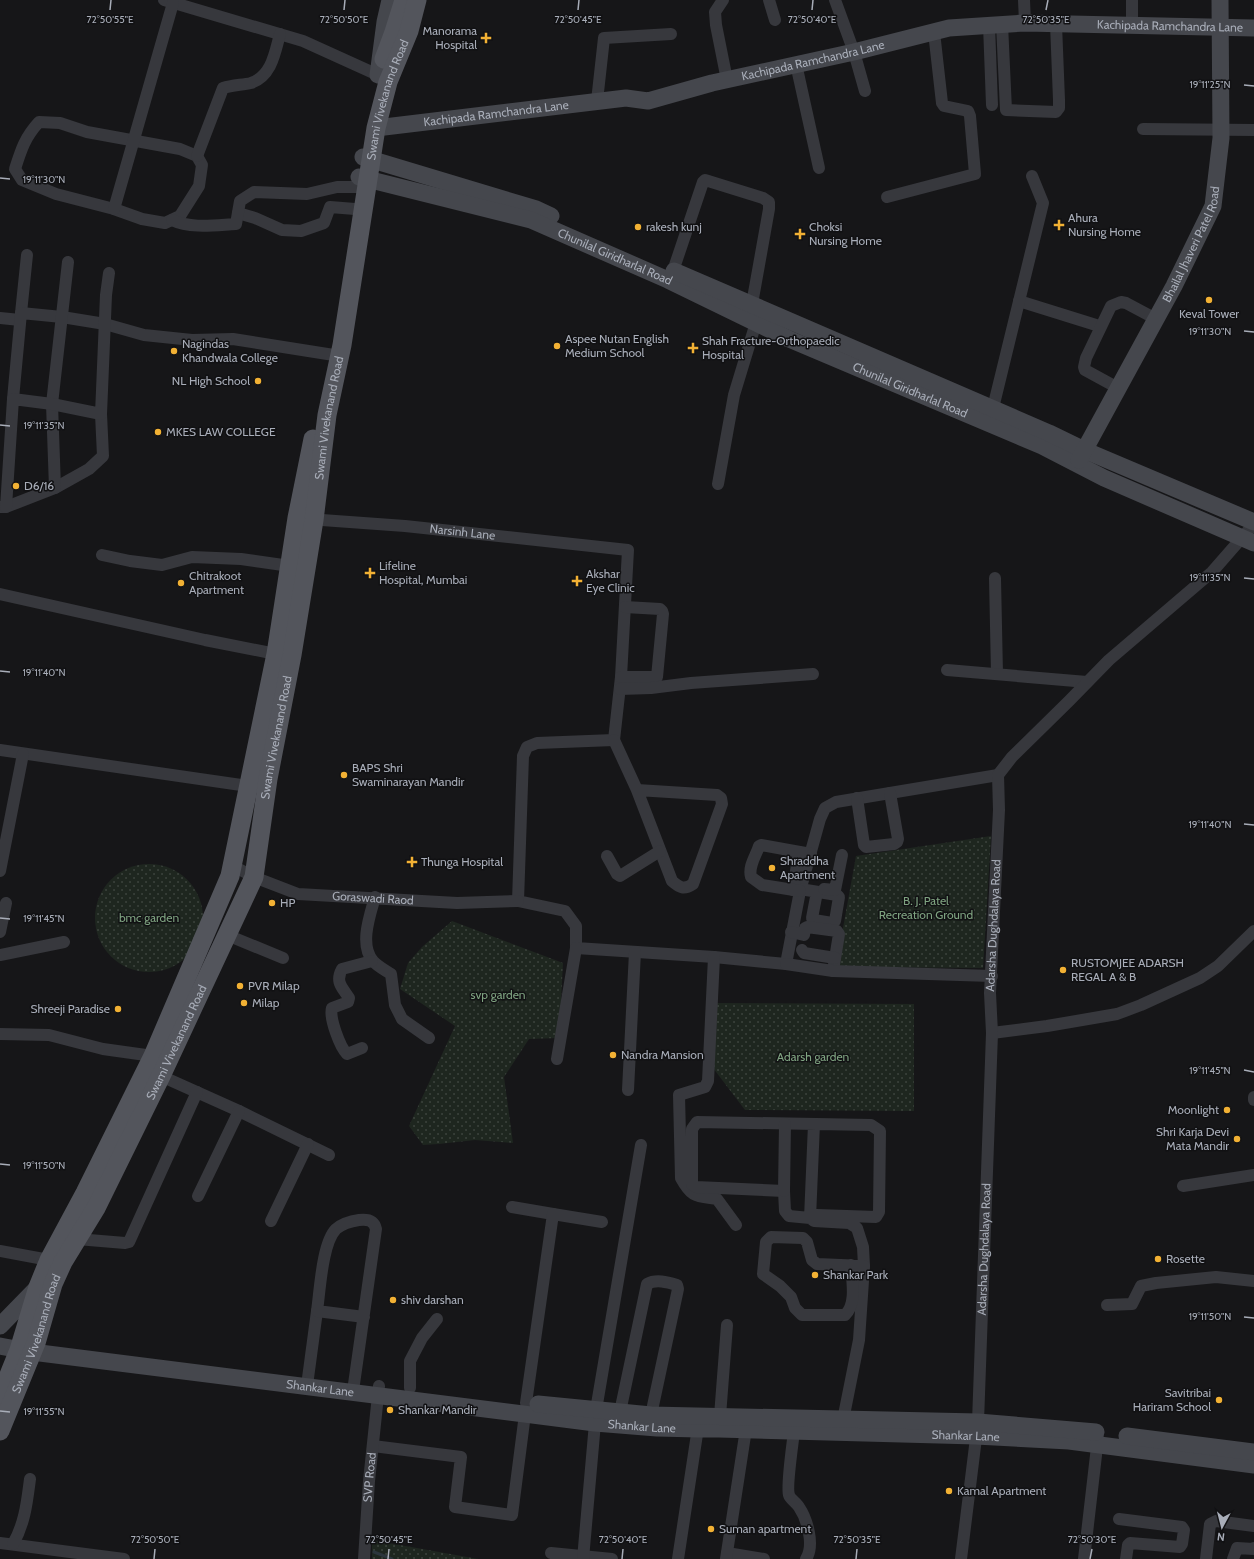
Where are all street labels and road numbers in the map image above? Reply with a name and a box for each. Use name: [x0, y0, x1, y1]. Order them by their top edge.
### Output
street label: Kachipada Ramchandra Lane: [1097, 17, 1243, 35]
street label: Swami Vivekanand Road: [363, 37, 412, 161]
street label: Kachipada Ramchandra Lane: [740, 37, 886, 83]
street label: Kachipada Ramchandra Lane: [423, 97, 570, 129]
street label: Bhailal Jhaveri Patel Road: [1159, 185, 1222, 305]
street label: Chunilal Giridharlal Road: [556, 225, 675, 288]
street label: Swami Vivekanand Road: [311, 355, 346, 481]
street label: Chunilal Giridharlal Road: [851, 359, 970, 421]
street label: Narsinh Lane: [429, 521, 496, 543]
street label: Swami Vivekanand Road: [257, 675, 295, 800]
street label: Adarsha Dughdalaya Road: [982, 859, 1004, 992]
street label: Goraswadi Raod: [332, 888, 414, 908]
street label: Swami Vivekanand Road: [142, 982, 209, 1102]
street label: Adarsha Dughdalaya Road: [974, 1183, 994, 1315]
street label: Swami Vivekanand Road: [8, 1271, 64, 1395]
street label: Shankar Lane: [285, 1376, 355, 1400]
street label: Shankar Lane: [607, 1416, 676, 1435]
street label: Shankar Lane: [931, 1427, 1000, 1444]
street label: SVP Road: [360, 1451, 379, 1503]

